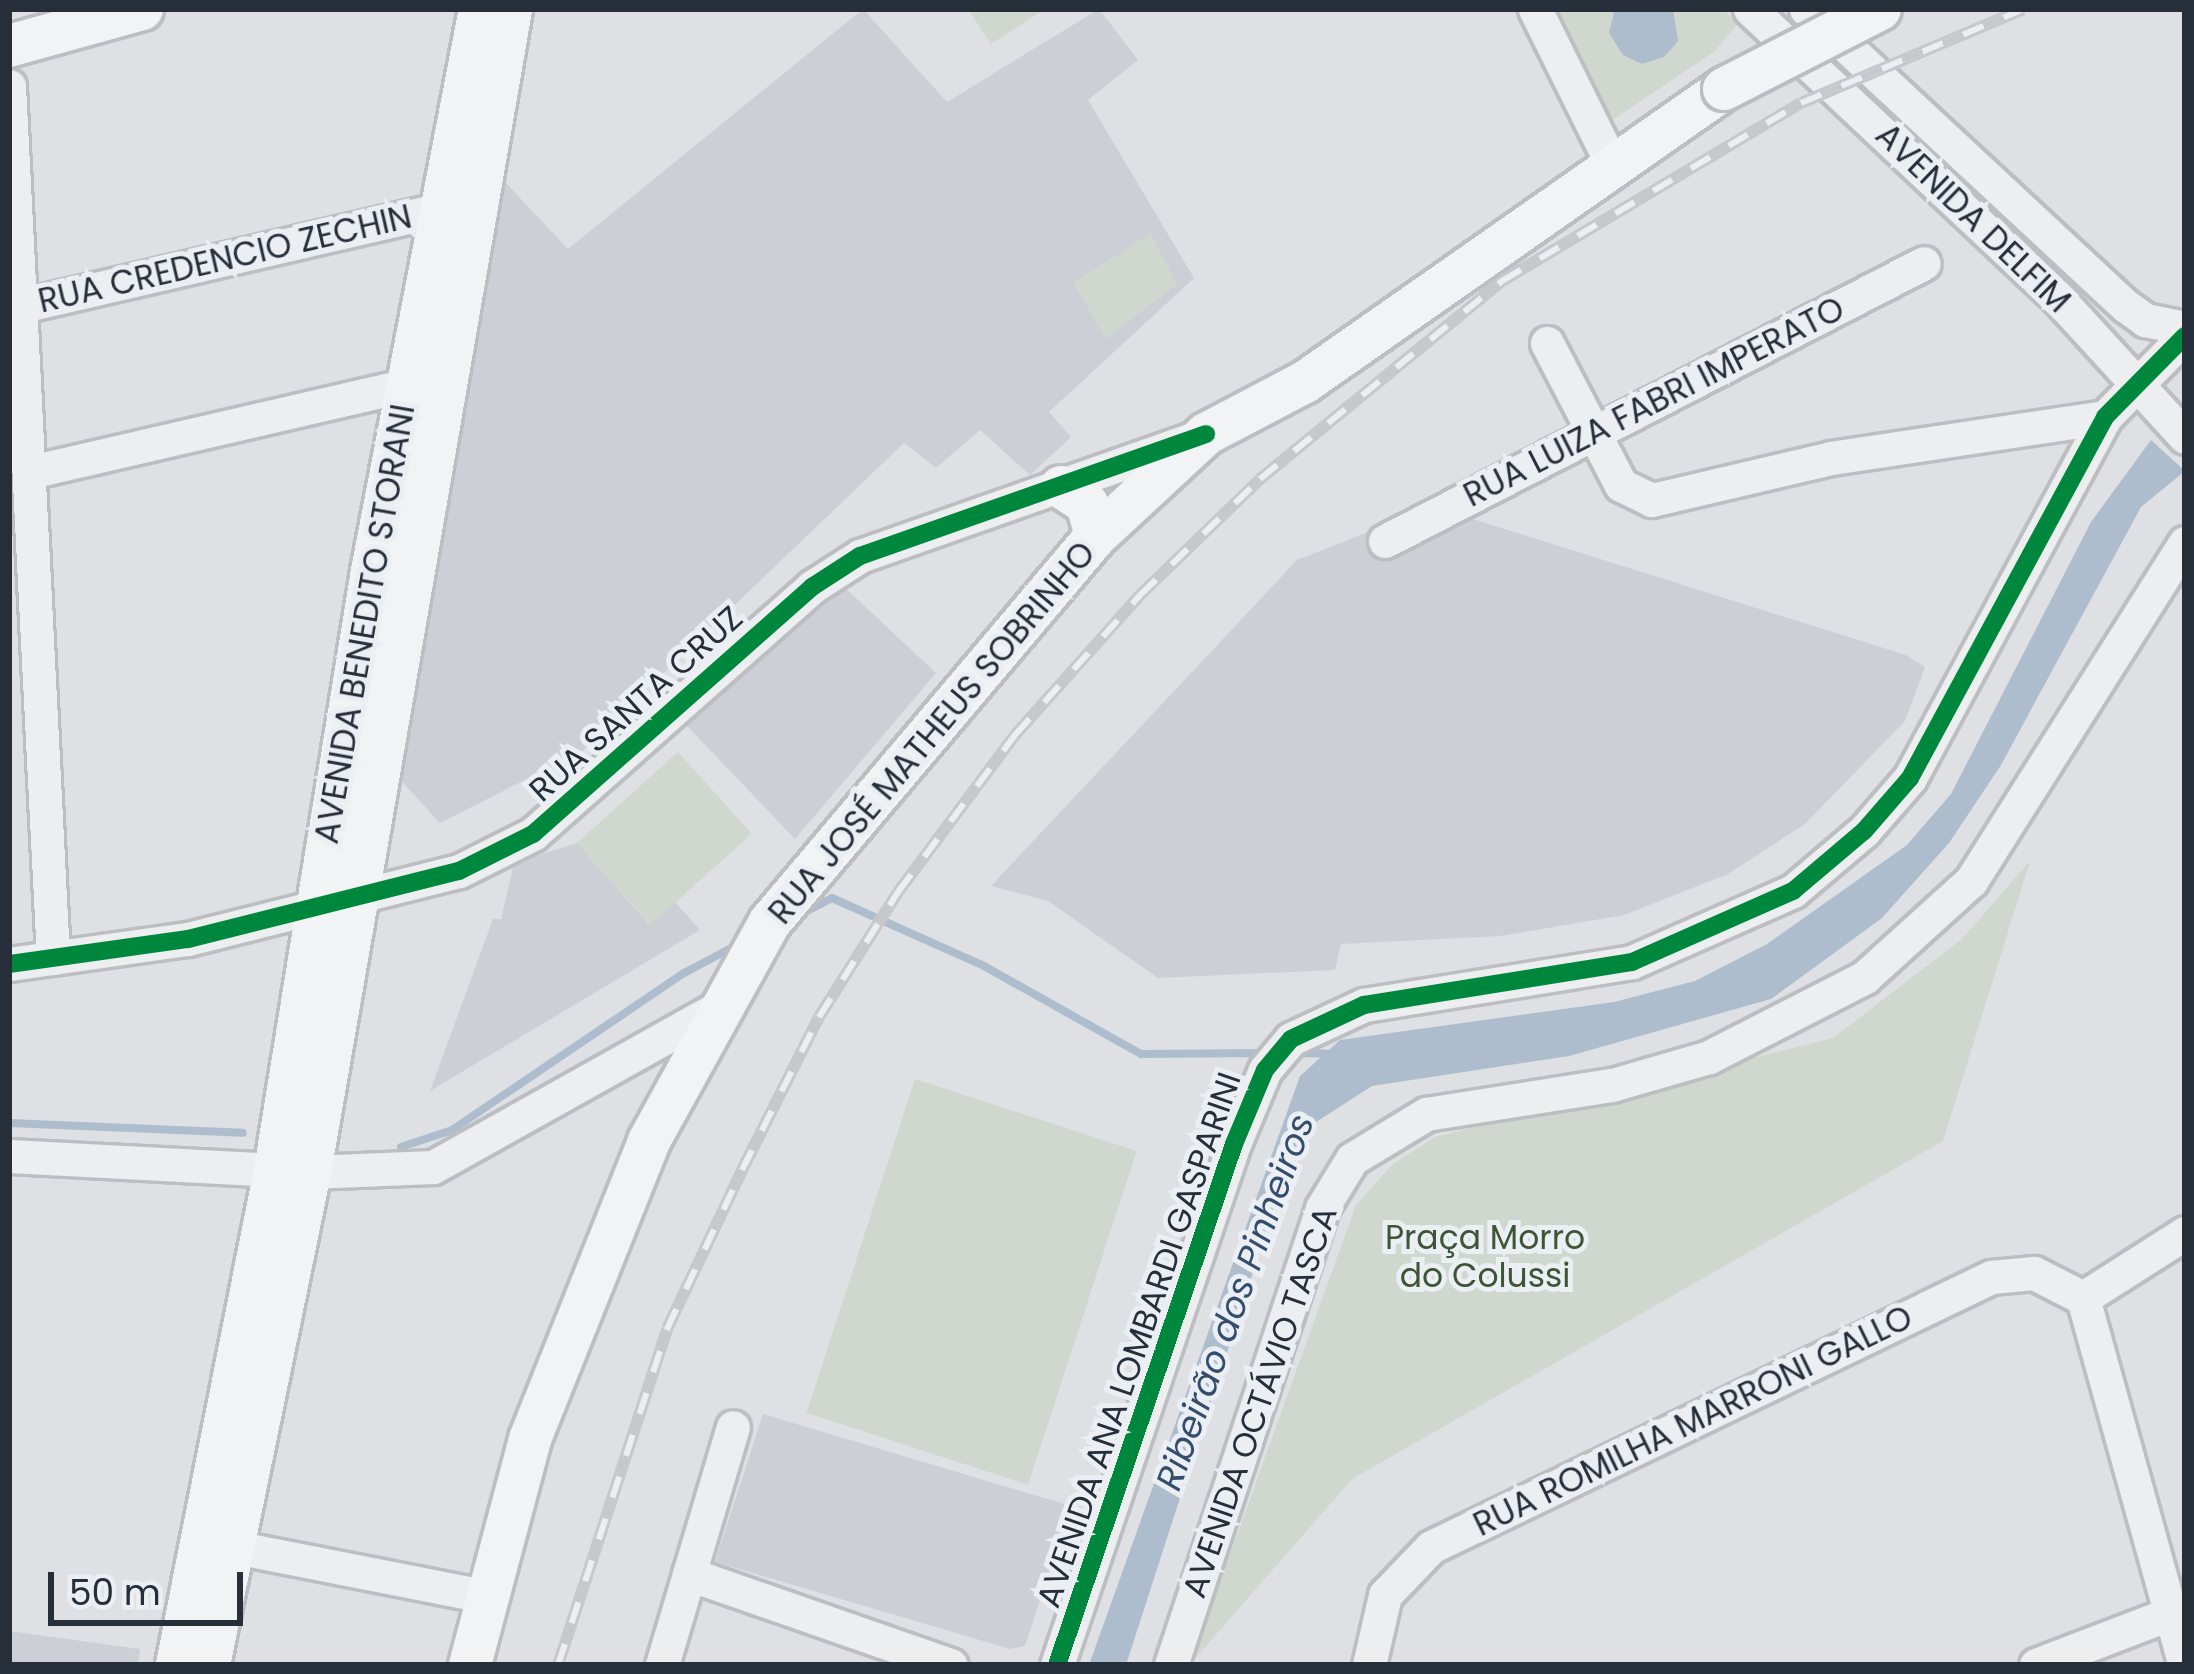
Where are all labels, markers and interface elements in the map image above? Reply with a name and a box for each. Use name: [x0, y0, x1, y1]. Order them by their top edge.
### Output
street label: AVENIDA DELFIM: [1868, 115, 2078, 321]
street label: RUA CREDENCIO ZECHIN: [34, 197, 416, 321]
street label: RUA LUIZA FABRI IMPERATO: [1457, 289, 1851, 515]
street label: AVENIDA BENEDITO STORANI: [307, 401, 423, 847]
street label: RUA JOSÉ MATHEUS SOBRINHO: [761, 534, 1103, 932]
street label: RUA SANTA CRUZ: [521, 598, 751, 810]
street label: AVENIDA ANA LOMBARDI GASPARINI: [1029, 1067, 1249, 1613]
water label: Ribeirão dos Pinheiros: [1147, 1108, 1323, 1496]
street label: AVENIDA OCTÁVIO TASCA: [1174, 1201, 1346, 1603]
park label: Praça Morro do Colussi: [1385, 1218, 1585, 1296]
street label: RUA ROMILHA MARRONI GALLO: [1467, 1297, 1919, 1545]
scale bar: [54, 1548, 249, 1622]
text: 50 m: [69, 1567, 161, 1618]

